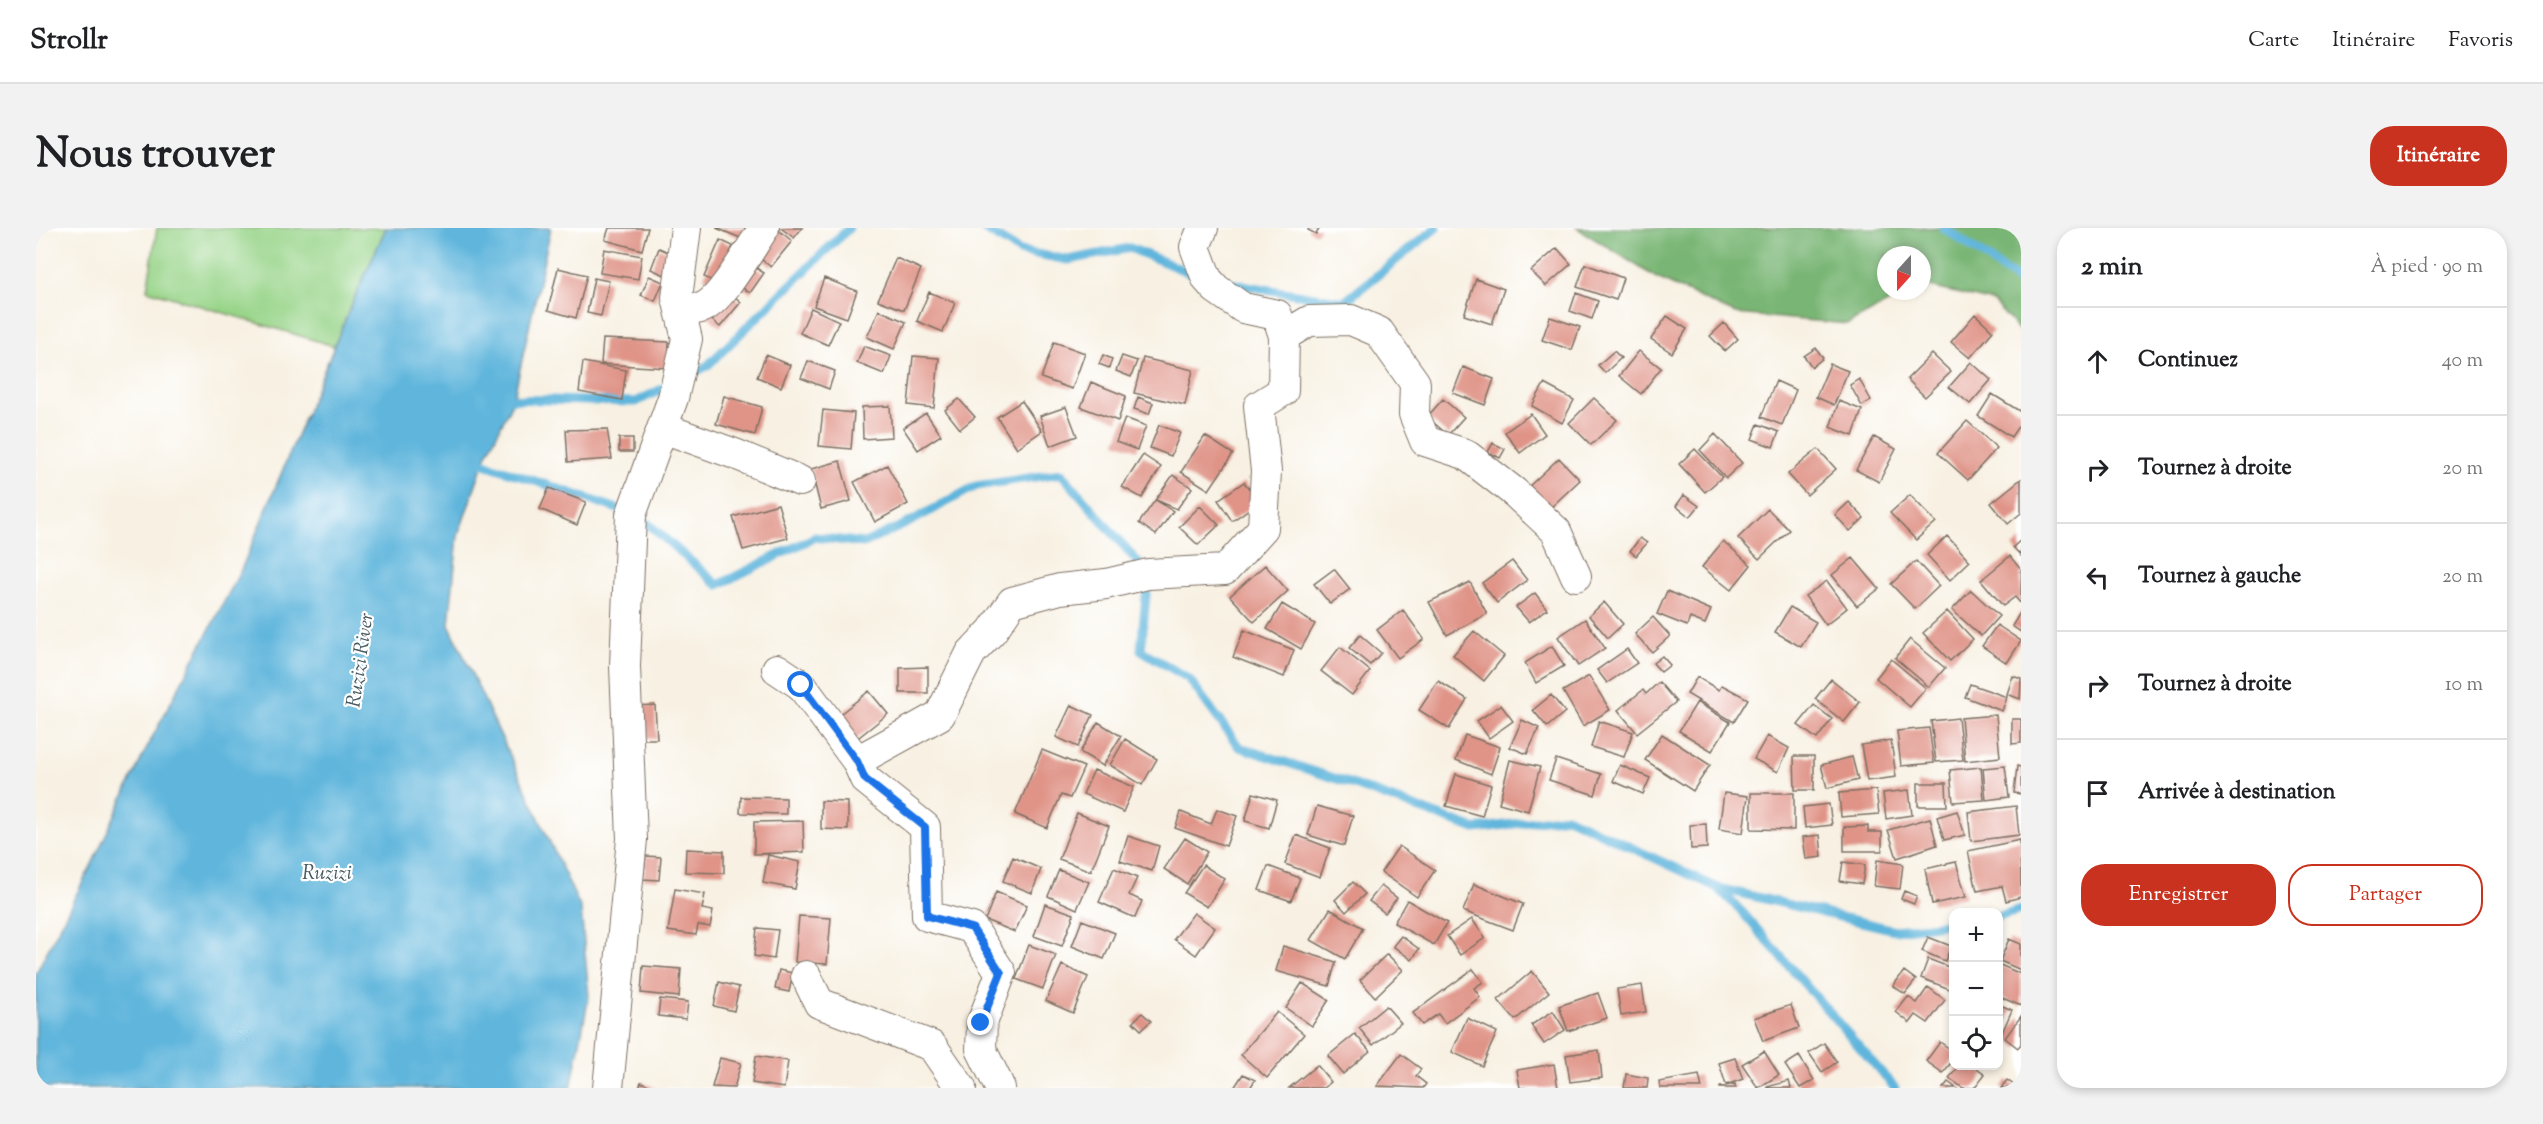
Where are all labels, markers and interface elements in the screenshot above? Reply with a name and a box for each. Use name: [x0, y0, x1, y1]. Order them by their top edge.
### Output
text: Strollr: [30, 21, 108, 61]
text: Carte: [2248, 26, 2299, 56]
text: Itinéraire: [2332, 26, 2415, 56]
text: Favoris: [2448, 26, 2513, 56]
text: Nous trouver: [36, 126, 275, 186]
button: Itinéraire: [2370, 126, 2507, 186]
north arrow: [1877, 246, 1931, 300]
text: 2 min: [2081, 249, 2143, 286]
text: À pied · 90 m: [2371, 253, 2483, 282]
icon: ahead: [2081, 345, 2114, 378]
text: Continuez: [2138, 345, 2238, 377]
text: 40 m: [2442, 347, 2483, 376]
icon: right: [2081, 453, 2114, 486]
text: Tournez à droite: [2138, 453, 2292, 485]
text: 20 m: [2442, 455, 2483, 484]
icon: left: [2081, 561, 2114, 594]
text: Tournez à gauche: [2138, 561, 2301, 593]
text: 20 m: [2442, 563, 2483, 592]
water label: Ruzizi River: [341, 611, 382, 709]
icon: right: [2081, 669, 2114, 702]
text: Tournez à droite: [2138, 669, 2292, 701]
route start: [787, 671, 813, 697]
text: 10 m: [2445, 671, 2483, 700]
icon: arrive: [2081, 777, 2114, 810]
text: Arrivée à destination: [2138, 777, 2335, 809]
water label: Ruzizi: [302, 860, 352, 889]
button: Enregistrer: [2081, 864, 2276, 926]
button: Partager: [2288, 864, 2483, 926]
map controls: [1949, 908, 2003, 1070]
button: +: [1949, 908, 2003, 962]
button: −: [1949, 962, 2003, 1016]
route end: [967, 1009, 993, 1035]
button: locate: [1949, 1016, 2003, 1070]

